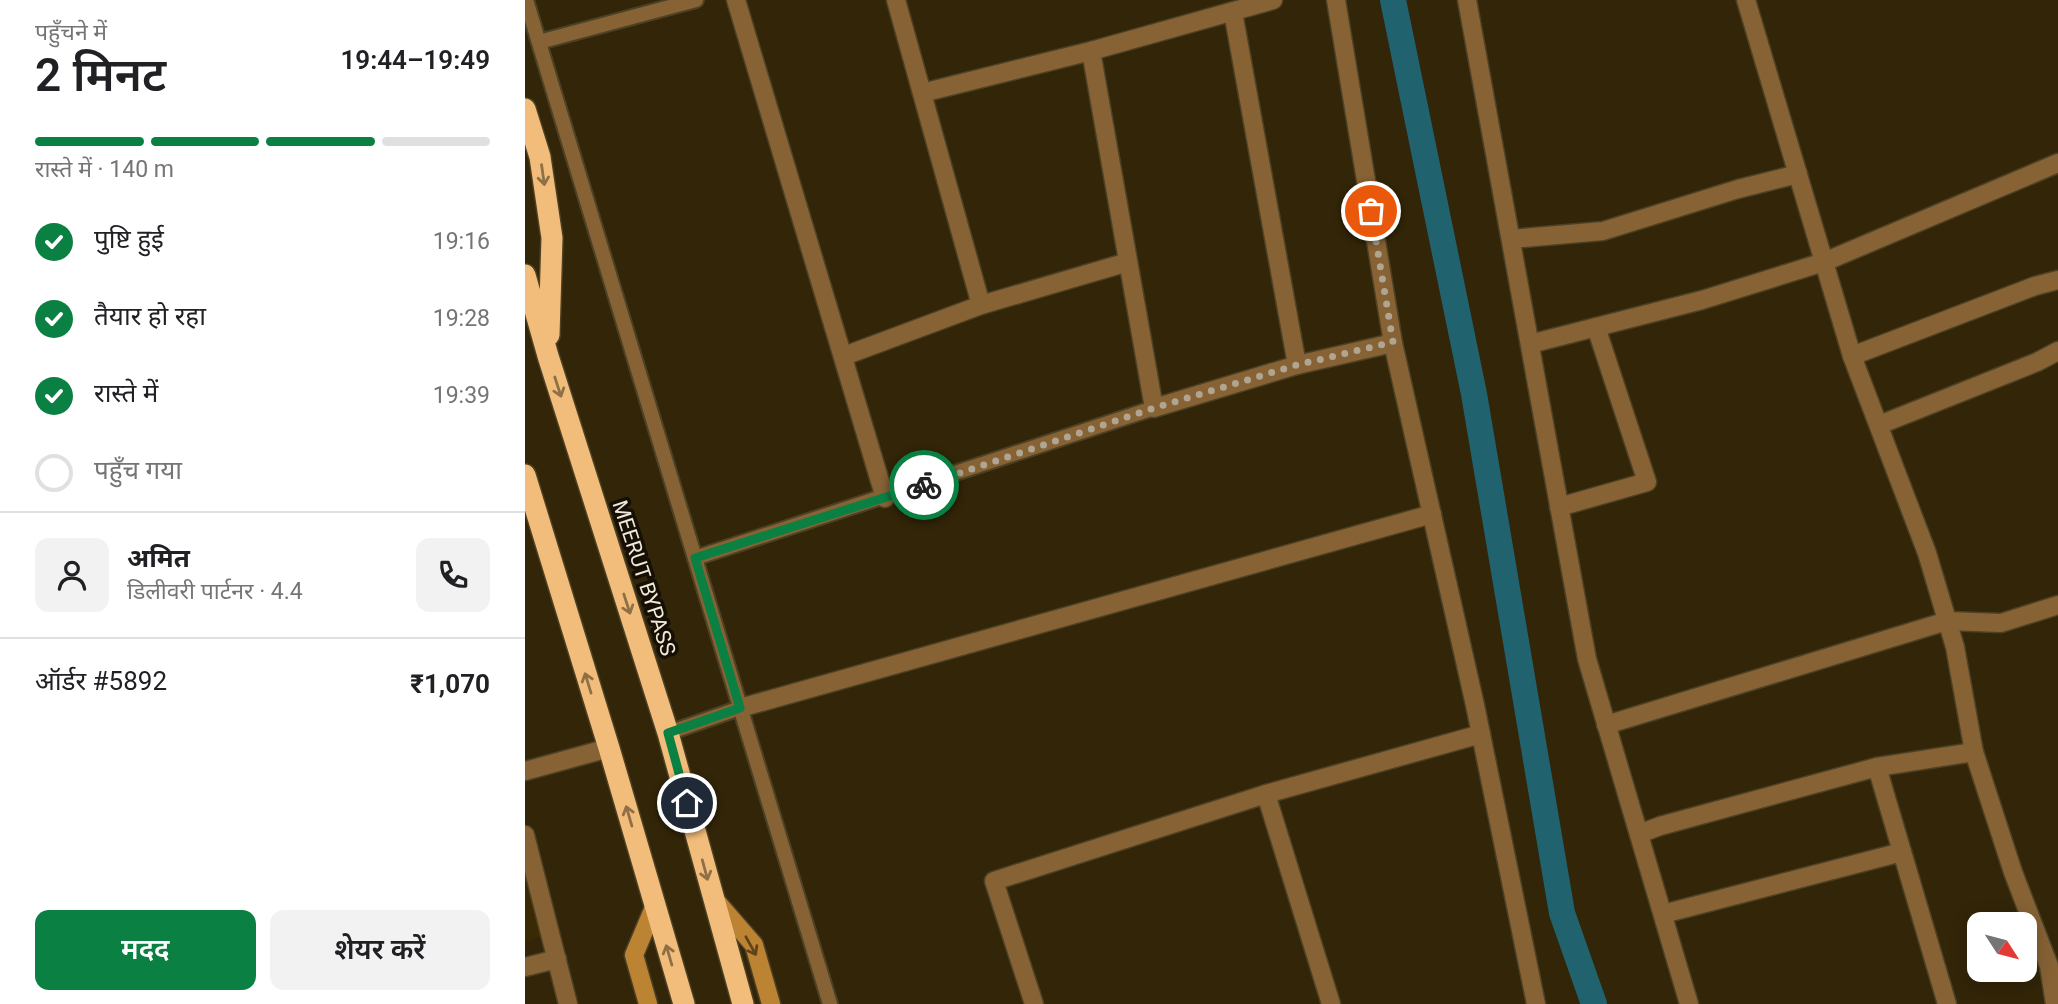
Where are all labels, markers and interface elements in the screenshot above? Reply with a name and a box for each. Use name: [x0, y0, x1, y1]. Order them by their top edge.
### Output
text: पहुँचने में: [35, 19, 107, 46]
text: 19:44–19:49: [340, 45, 490, 75]
text: 2 मिनट: [35, 48, 166, 102]
text: रास्ते में · 140 m: [35, 156, 174, 183]
one-way arrow: [537, 163, 550, 186]
pin: [1341, 181, 1401, 241]
icon: bag: [1352, 192, 1390, 230]
icon: check: [35, 223, 73, 261]
text: पुष्टि हुई: [94, 224, 164, 254]
text: 19:16: [433, 228, 490, 255]
icon: check: [35, 300, 73, 338]
text: तैयार हो रहा: [94, 301, 206, 331]
text: 19:28: [433, 305, 490, 332]
one-way arrow: [552, 376, 565, 398]
icon: check: [35, 377, 73, 415]
text: रास्ते में: [94, 378, 158, 408]
text: 19:39: [433, 382, 490, 409]
courier: [889, 450, 959, 520]
text: पहुँच गया: [94, 455, 182, 485]
icon: bike: [905, 466, 943, 504]
street label: MEERUT BYPASS: [608, 497, 680, 659]
button: person: [35, 538, 109, 612]
button: phone: [416, 538, 490, 612]
text: अमित: [127, 543, 190, 573]
text: डिलीवरी पार्टनर · 4.4: [127, 578, 303, 605]
one-way arrow: [621, 593, 634, 615]
text: ऑर्डर #5892: [35, 666, 167, 696]
text: ₹1,070: [410, 669, 490, 699]
one-way arrow: [581, 672, 594, 694]
pin: [657, 773, 717, 833]
icon: home: [668, 784, 706, 822]
one-way arrow: [621, 806, 634, 828]
one-way arrow: [700, 858, 713, 880]
button: मदद: [35, 910, 256, 990]
button: शेयर करें: [270, 910, 490, 990]
north arrow: [1967, 912, 2037, 982]
map controls: [1967, 912, 2037, 982]
one-way arrow: [744, 935, 758, 955]
one-way arrow: [662, 944, 675, 966]

